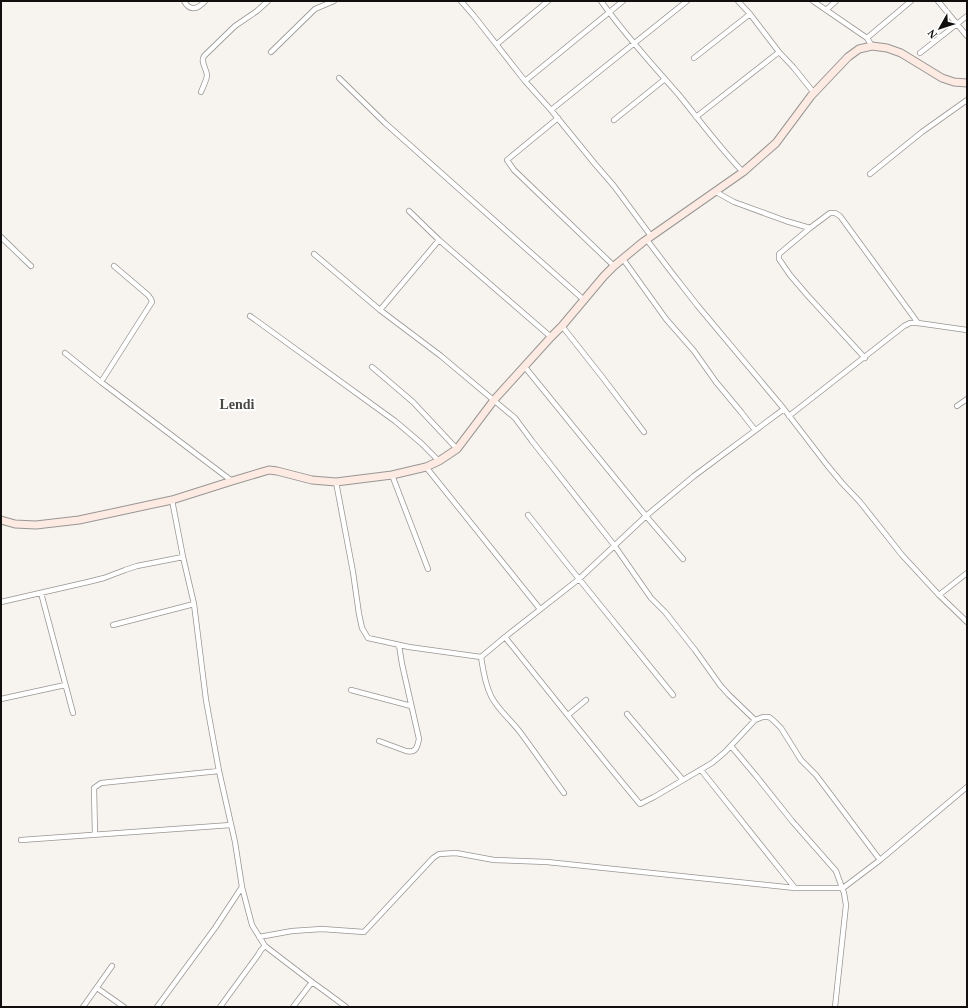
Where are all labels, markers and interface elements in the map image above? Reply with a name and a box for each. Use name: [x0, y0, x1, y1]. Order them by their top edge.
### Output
north arrow: [920, 8, 960, 48]
text: N: [925, 27, 939, 41]
district label: Lendi: [219, 397, 255, 412]

